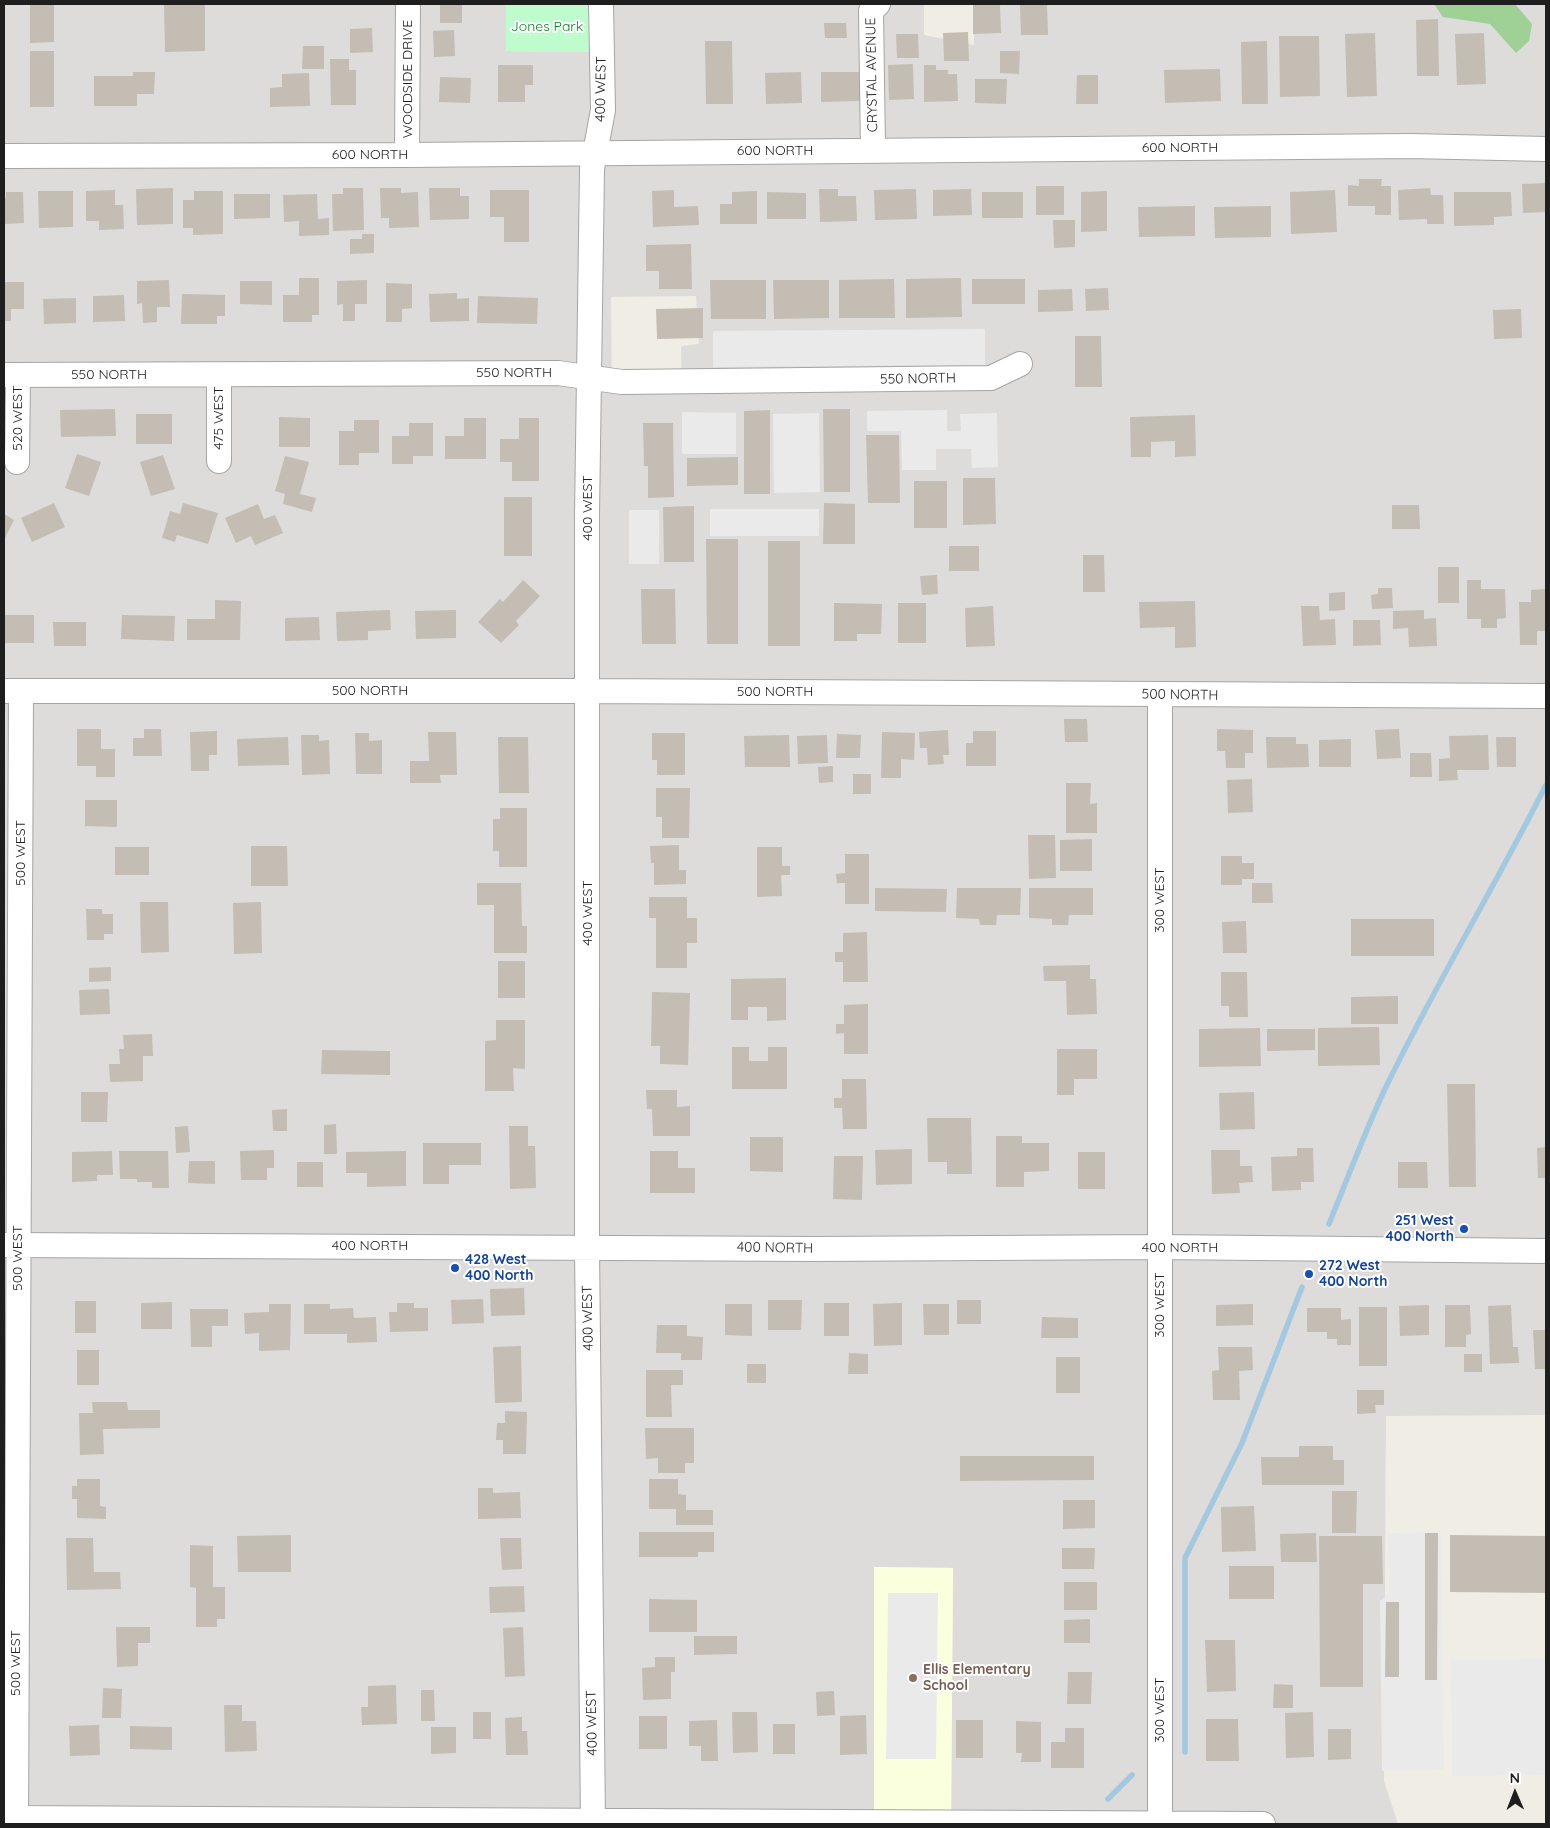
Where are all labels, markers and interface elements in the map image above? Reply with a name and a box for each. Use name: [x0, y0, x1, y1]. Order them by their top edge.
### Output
street label: CRYSTAL AVENUE: [863, 17, 881, 133]
park label: Jones Park: [511, 19, 583, 35]
street label: WOODSIDE DRIVE: [400, 20, 416, 138]
street label: 400 WEST: [592, 56, 610, 122]
street label: 600 NORTH: [1142, 140, 1218, 156]
street label: 600 NORTH: [737, 143, 813, 159]
street label: 600 NORTH: [332, 147, 408, 163]
street label: 550 NORTH: [476, 365, 552, 381]
street label: 550 NORTH: [71, 367, 147, 383]
street label: 550 NORTH: [880, 370, 956, 388]
street label: 520 WEST: [10, 385, 26, 451]
street label: 475 WEST: [211, 386, 227, 450]
street label: 400 WEST: [580, 475, 596, 541]
street label: 500 NORTH: [332, 683, 408, 699]
street label: 500 NORTH: [737, 684, 813, 700]
street label: 500 NORTH: [1141, 686, 1219, 704]
street label: 500 WEST: [13, 820, 29, 886]
street label: 300 WEST: [1152, 867, 1168, 933]
street label: 400 WEST: [580, 880, 596, 946]
place label: 251 West 400 North: [1386, 1213, 1454, 1246]
marker: 251 West 400 North: [1458, 1223, 1470, 1235]
street label: 500 WEST: [10, 1225, 26, 1291]
street label: 400 NORTH: [332, 1238, 408, 1254]
street label: 400 NORTH: [737, 1239, 813, 1257]
street label: 400 NORTH: [1142, 1240, 1218, 1256]
place label: 428 West 400 North: [465, 1252, 533, 1284]
place label: 272 West 400 North: [1319, 1258, 1387, 1290]
marker: 428 West 400 North: [449, 1262, 461, 1274]
marker: 272 West 400 North: [1303, 1268, 1315, 1280]
street label: 300 WEST: [1152, 1272, 1168, 1338]
street label: 400 WEST: [579, 1285, 597, 1351]
street label: 500 WEST: [8, 1630, 24, 1696]
place label: Ellis Elementary School: [923, 1662, 1031, 1694]
marker: Ellis Elementary School: [907, 1672, 919, 1684]
street label: 300 WEST: [1152, 1677, 1168, 1743]
street label: 400 WEST: [583, 1690, 601, 1756]
north arrow: [1490, 1768, 1540, 1818]
text: N: [1509, 1769, 1520, 1787]

